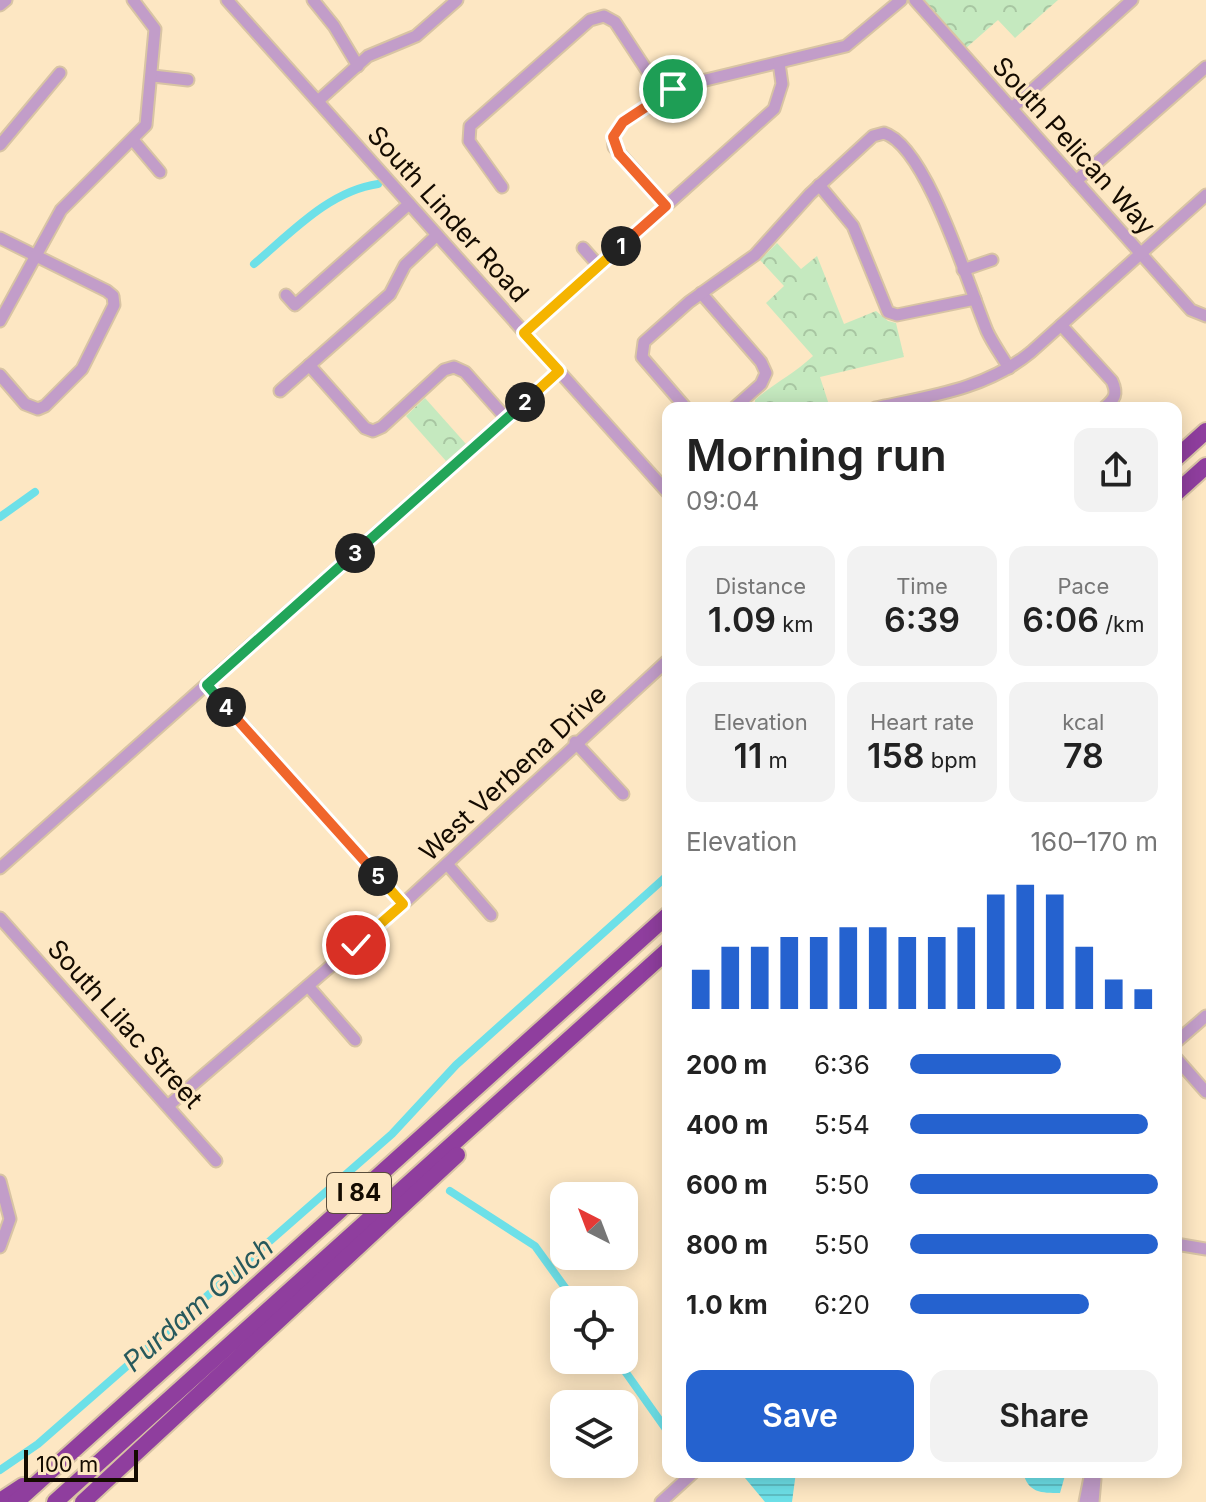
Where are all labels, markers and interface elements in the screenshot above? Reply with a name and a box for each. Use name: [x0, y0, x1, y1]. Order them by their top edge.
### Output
street label: South Pelican Way: [986, 50, 1162, 241]
pin: [639, 55, 707, 123]
icon: arrive: [651, 67, 695, 111]
street label: South Linder Road: [361, 119, 536, 308]
pin: 1: [601, 226, 641, 266]
text: 1: [616, 233, 626, 259]
pin: 2: [505, 382, 545, 422]
text: 2: [518, 389, 532, 415]
text: Morning run: [686, 428, 947, 482]
button: share: [1074, 428, 1158, 512]
text: 09:04: [686, 485, 759, 516]
pin: 3: [335, 533, 375, 573]
text: 3: [348, 540, 362, 566]
text: Distance: [715, 573, 806, 599]
text: Time: [896, 573, 948, 599]
text: Pace: [1057, 573, 1109, 599]
text: 1.09: [708, 599, 776, 640]
text: 6:39: [884, 599, 960, 640]
text: 6:06: [1022, 599, 1099, 640]
text: km: [776, 611, 814, 637]
text: /km: [1099, 611, 1144, 637]
street label: West Verbena Drive: [413, 678, 612, 867]
pin: 4: [206, 687, 246, 727]
text: 4: [219, 694, 233, 720]
text: Elevation: [714, 709, 808, 735]
text: Heart rate: [870, 709, 974, 735]
text: kcal: [1062, 709, 1104, 735]
text: 11: [734, 735, 762, 776]
text: 158: [867, 735, 925, 776]
text: 78: [1063, 735, 1104, 776]
text: m: [762, 747, 788, 773]
text: bpm: [925, 747, 977, 773]
text: Elevation: [686, 826, 797, 857]
text: 160–170 m: [1031, 826, 1158, 857]
pin: 5: [358, 856, 398, 896]
text: 5: [371, 863, 385, 889]
pin: [322, 911, 390, 979]
icon: check: [334, 923, 378, 967]
street label: South Lilac Street: [41, 933, 209, 1114]
text: 200 m: [686, 1049, 767, 1080]
text: 6:36: [814, 1049, 870, 1080]
text: 400 m: [686, 1109, 769, 1140]
text: 5:54: [814, 1109, 870, 1140]
text: 600 m: [686, 1169, 768, 1200]
text: 5:50: [814, 1169, 870, 1200]
road number: I 84: [327, 1173, 391, 1213]
north arrow: [550, 1182, 638, 1270]
map controls: [550, 1182, 638, 1478]
water label: Purdam Gulch: [116, 1229, 280, 1379]
text: 800 m: [686, 1229, 768, 1260]
text: 5:50: [814, 1229, 870, 1260]
button: locate: [550, 1286, 638, 1374]
text: 1.0 km: [686, 1289, 768, 1320]
text: 6:20: [814, 1289, 870, 1320]
button: Save: [686, 1370, 914, 1462]
button: Share: [930, 1370, 1158, 1462]
button: layers: [550, 1390, 638, 1478]
scale bar: [24, 1446, 138, 1482]
text: 100 m: [36, 1451, 98, 1477]

